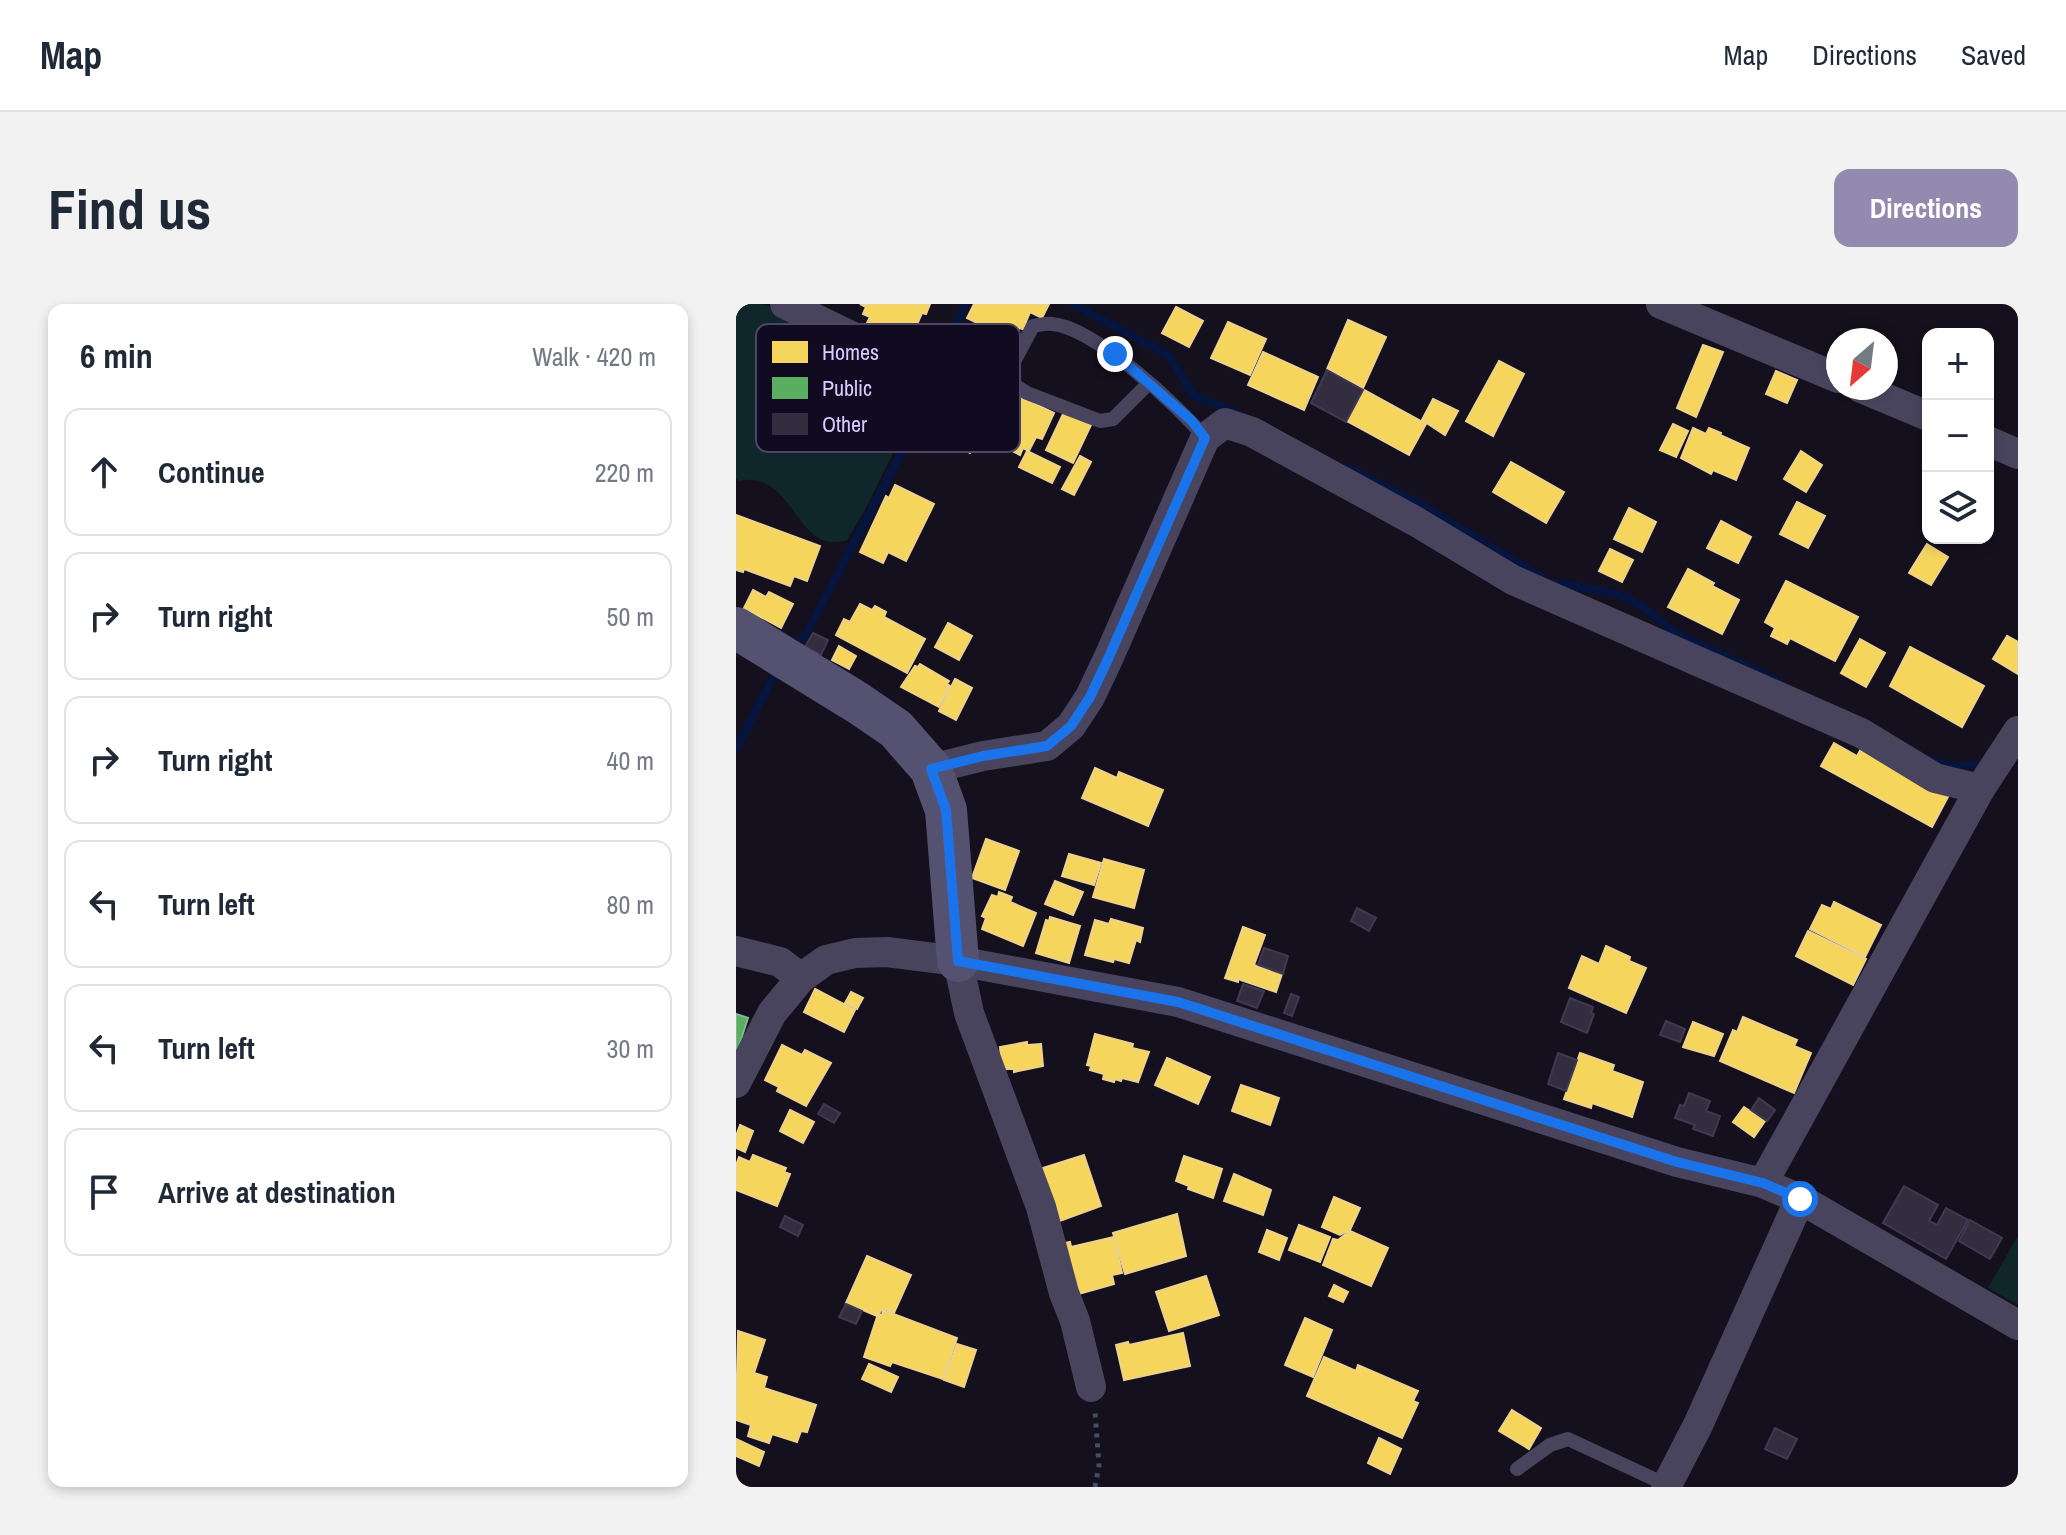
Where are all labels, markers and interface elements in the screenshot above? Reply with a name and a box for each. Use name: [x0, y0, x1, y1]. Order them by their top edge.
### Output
text: Map: [40, 30, 102, 81]
text: Map: [1724, 36, 1768, 74]
text: Directions: [1812, 36, 1917, 74]
text: Saved: [1961, 36, 2026, 74]
button: Directions: [1834, 169, 2018, 247]
text: Find us: [48, 171, 211, 246]
legend: [756, 324, 1020, 452]
north arrow: [1826, 328, 1898, 400]
map controls: [1922, 328, 1994, 544]
button: +: [1922, 328, 1994, 400]
text: 6 min: [80, 333, 153, 379]
route end: [1097, 336, 1133, 372]
text: Homes: [822, 337, 879, 367]
text: Walk · 420 m: [532, 339, 656, 374]
text: Public: [822, 373, 872, 403]
button: −: [1922, 400, 1994, 472]
text: Other: [822, 409, 867, 439]
icon: ahead: [82, 450, 126, 494]
text: Continue: [158, 452, 265, 492]
text: 220 m: [595, 455, 654, 490]
button: layers: [1922, 472, 1994, 544]
icon: right: [82, 594, 126, 638]
text: Turn right: [158, 596, 272, 636]
text: 50 m: [607, 599, 654, 634]
icon: right: [82, 738, 126, 782]
text: Turn right: [158, 740, 272, 780]
text: 40 m: [607, 743, 654, 778]
icon: left: [82, 882, 126, 926]
text: Turn left: [158, 884, 255, 924]
text: 80 m: [607, 887, 654, 922]
icon: left: [82, 1026, 126, 1070]
text: Turn left: [158, 1028, 255, 1068]
text: 30 m: [607, 1031, 654, 1066]
icon: arrive: [82, 1170, 126, 1214]
text: Arrive at destination: [158, 1172, 396, 1212]
route start: [1782, 1181, 1818, 1217]

